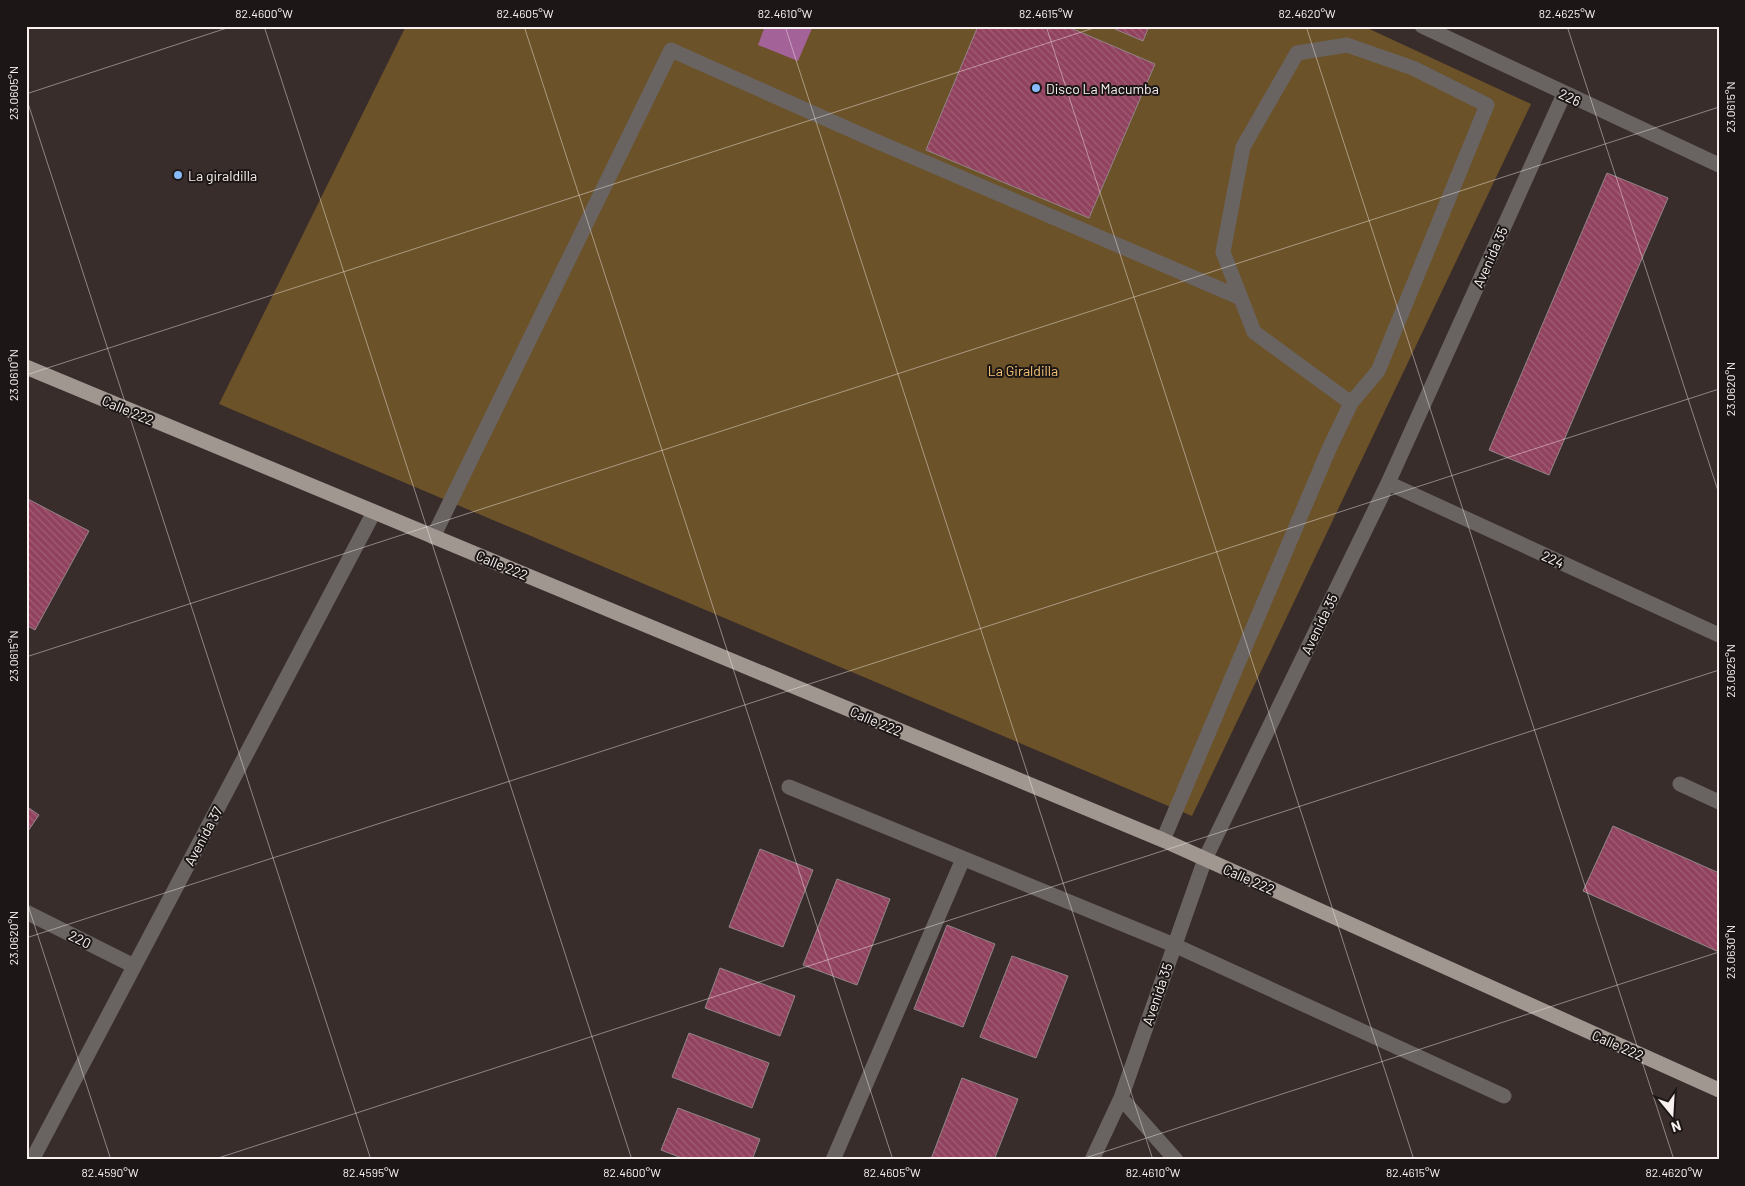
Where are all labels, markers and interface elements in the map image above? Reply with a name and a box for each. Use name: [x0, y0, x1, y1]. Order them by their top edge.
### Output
text: 82.4600°W: [235, 6, 293, 20]
text: 82.4605°W: [497, 6, 554, 20]
text: 82.4610°W: [758, 6, 813, 20]
text: 82.4615°W: [1019, 6, 1073, 20]
text: 82.4620°W: [1278, 6, 1336, 20]
text: 82.4625°W: [1539, 6, 1596, 20]
text: 23.0605°N: [6, 66, 20, 120]
place label: Disco La Macumba: [1046, 80, 1159, 97]
text: 23.0615°N: [1723, 81, 1737, 133]
marker: Disco La Macumba: [1030, 82, 1042, 94]
street label: 226: [1556, 85, 1584, 109]
place label: La giraldilla: [188, 167, 257, 184]
marker: La giraldilla: [172, 169, 184, 181]
street label: Avenida 35: [1469, 224, 1511, 290]
text: 23.0610°N: [6, 349, 20, 401]
park label: La Giraldilla: [988, 362, 1058, 379]
text: 23.0620°N: [1723, 362, 1737, 416]
street label: Calle 222: [99, 391, 157, 429]
street label: Calle 222: [473, 546, 531, 584]
street label: 224: [1539, 546, 1567, 572]
street label: Avenida 35: [1297, 591, 1341, 657]
text: 23.0615°N: [6, 630, 20, 682]
text: 23.0625°N: [1723, 644, 1737, 698]
street label: Calle 222: [847, 702, 905, 740]
street label: Avenida 37: [180, 803, 226, 868]
street label: Calle 222: [1221, 860, 1277, 898]
text: 23.0620°N: [6, 911, 20, 965]
text: 23.0630°N: [1723, 925, 1737, 979]
street label: 220: [66, 926, 94, 952]
street label: Avenida 35: [1138, 960, 1176, 1028]
street label: Calle 222: [1590, 1026, 1646, 1064]
north arrow: [1648, 1088, 1698, 1138]
text: N: [1669, 1117, 1683, 1136]
text: 82.4590°W: [82, 1165, 139, 1179]
text: 82.4595°W: [343, 1165, 400, 1179]
text: 82.4600°W: [603, 1165, 661, 1179]
text: 82.4605°W: [864, 1165, 921, 1179]
text: 82.4610°W: [1126, 1165, 1181, 1179]
text: 82.4615°W: [1386, 1165, 1440, 1179]
text: 82.4620°W: [1645, 1165, 1703, 1179]

